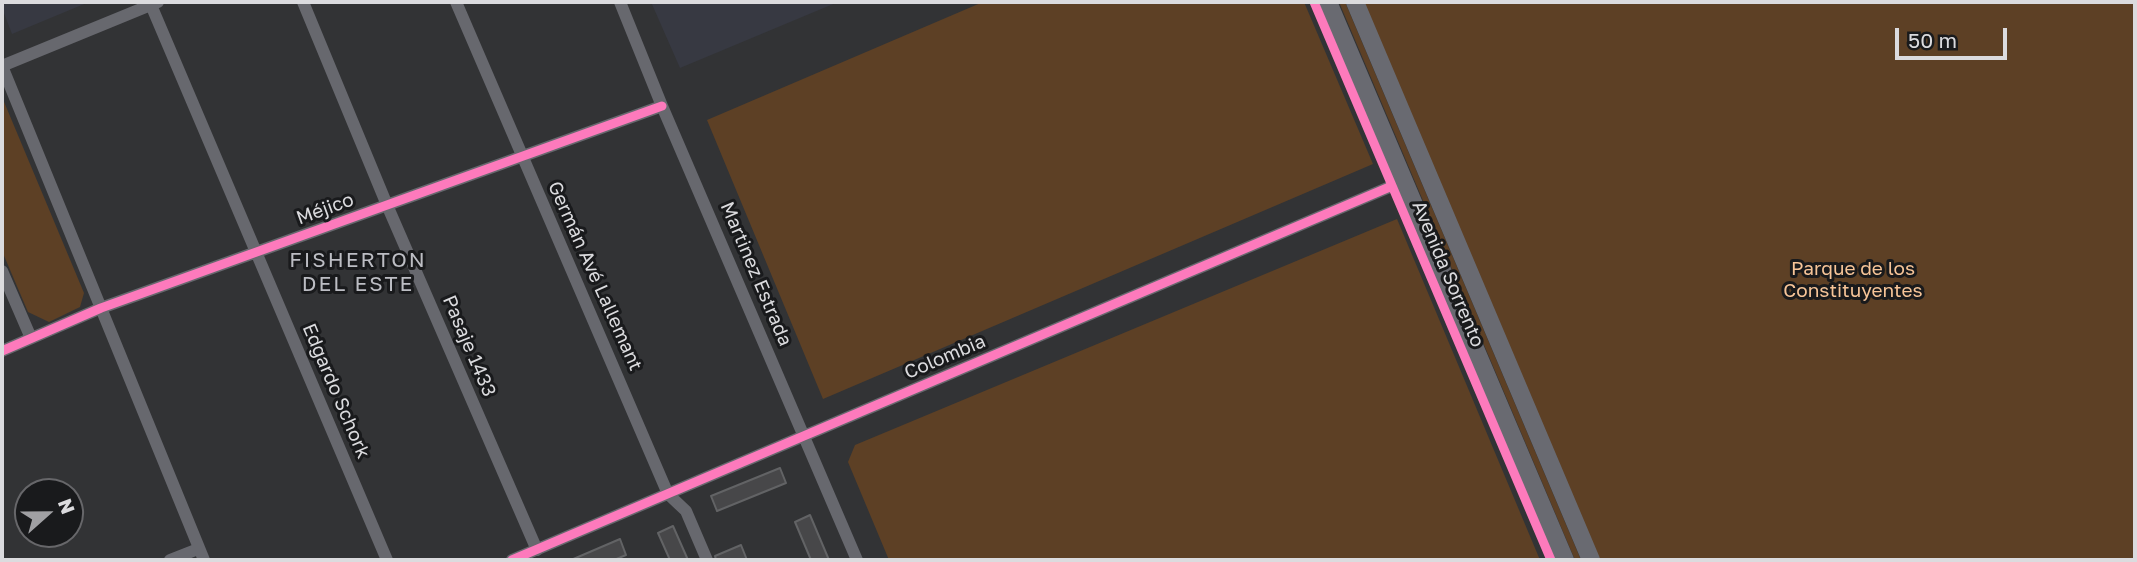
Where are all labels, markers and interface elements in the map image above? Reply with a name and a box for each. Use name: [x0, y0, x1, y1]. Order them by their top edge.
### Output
scale bar: [1899, 14, 2011, 58]
text: 50 m: [1908, 27, 1957, 53]
street label: Germán Avé Lallemant: [543, 178, 647, 374]
street label: Méjico: [293, 188, 357, 230]
street label: Avenida Sorrento: [1407, 198, 1489, 350]
street label: Martinez Estrada: [715, 199, 797, 349]
district label: FISHERTON DEL ESTE: [290, 247, 426, 297]
park label: Parque de los Constituyentes: [1783, 258, 1923, 302]
street label: Pasaje 1433: [437, 292, 501, 400]
street label: Edgardo Schork: [297, 320, 375, 462]
street label: Colombia: [901, 330, 989, 384]
north arrow: [14, 478, 84, 548]
text: N: [54, 495, 81, 517]

